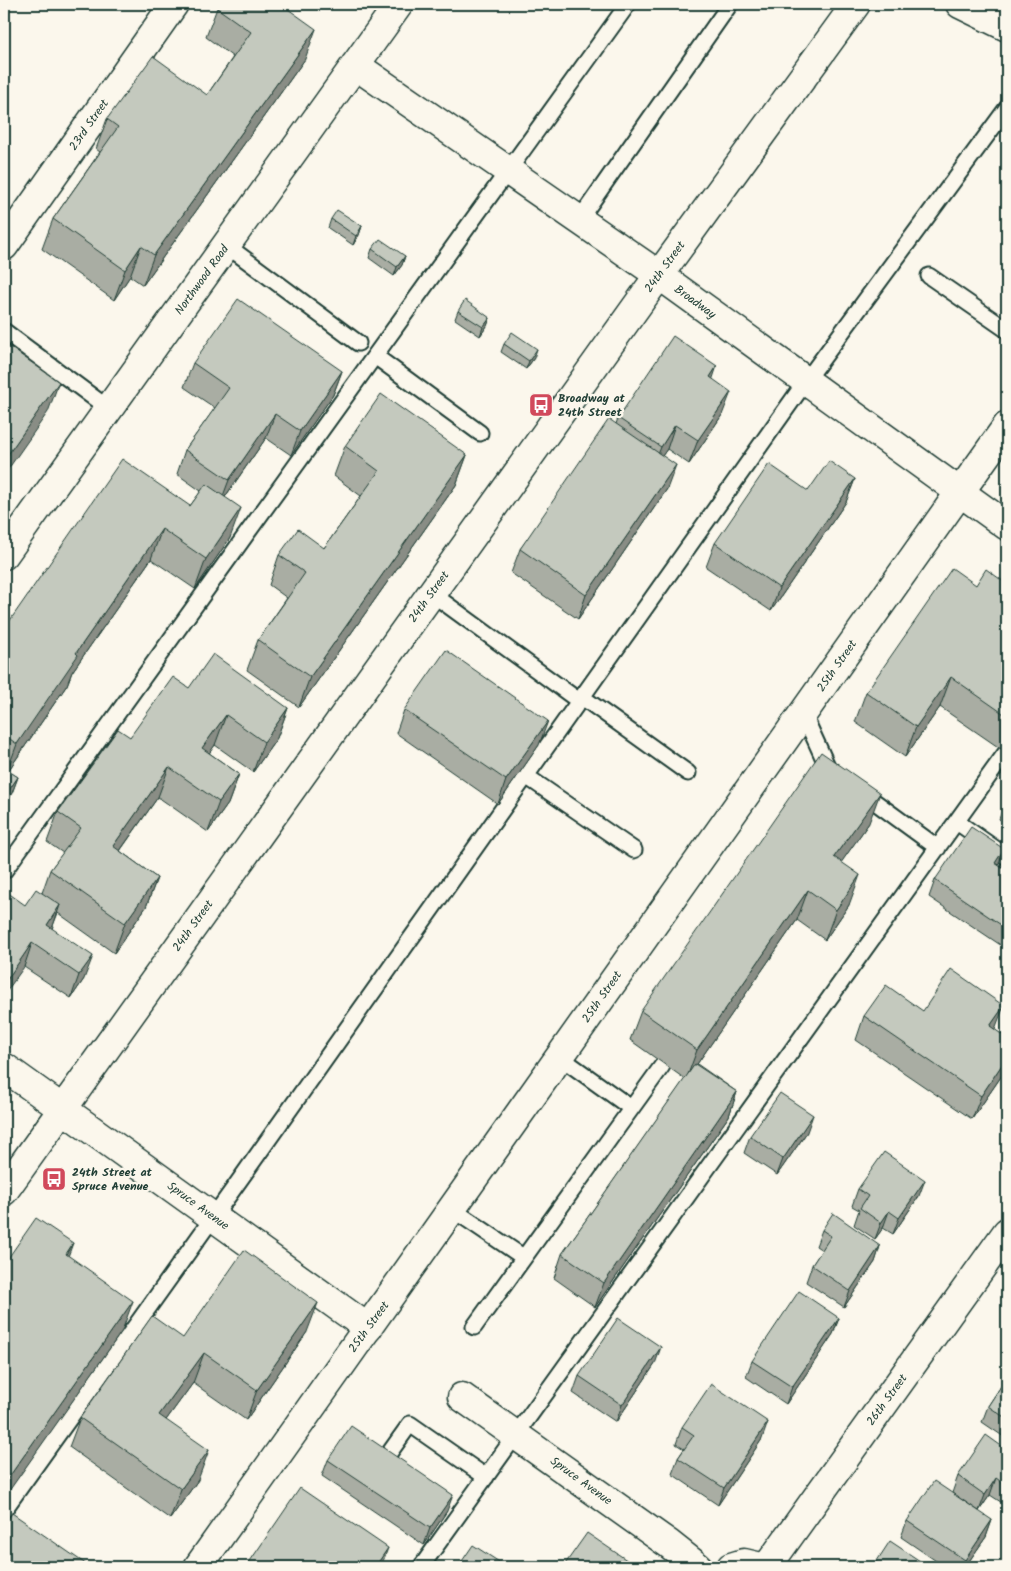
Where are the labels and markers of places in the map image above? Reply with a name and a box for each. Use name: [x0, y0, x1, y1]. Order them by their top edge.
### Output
place label: Broadway at 24th Street: [558, 389, 626, 422]
bus stop icon: Broadway at 24th Street: [528, 392, 554, 418]
place label: 24th Street at Spruce Avenue: [72, 1163, 153, 1196]
bus stop icon: 24th Street at Spruce Avenue: [41, 1166, 67, 1192]

